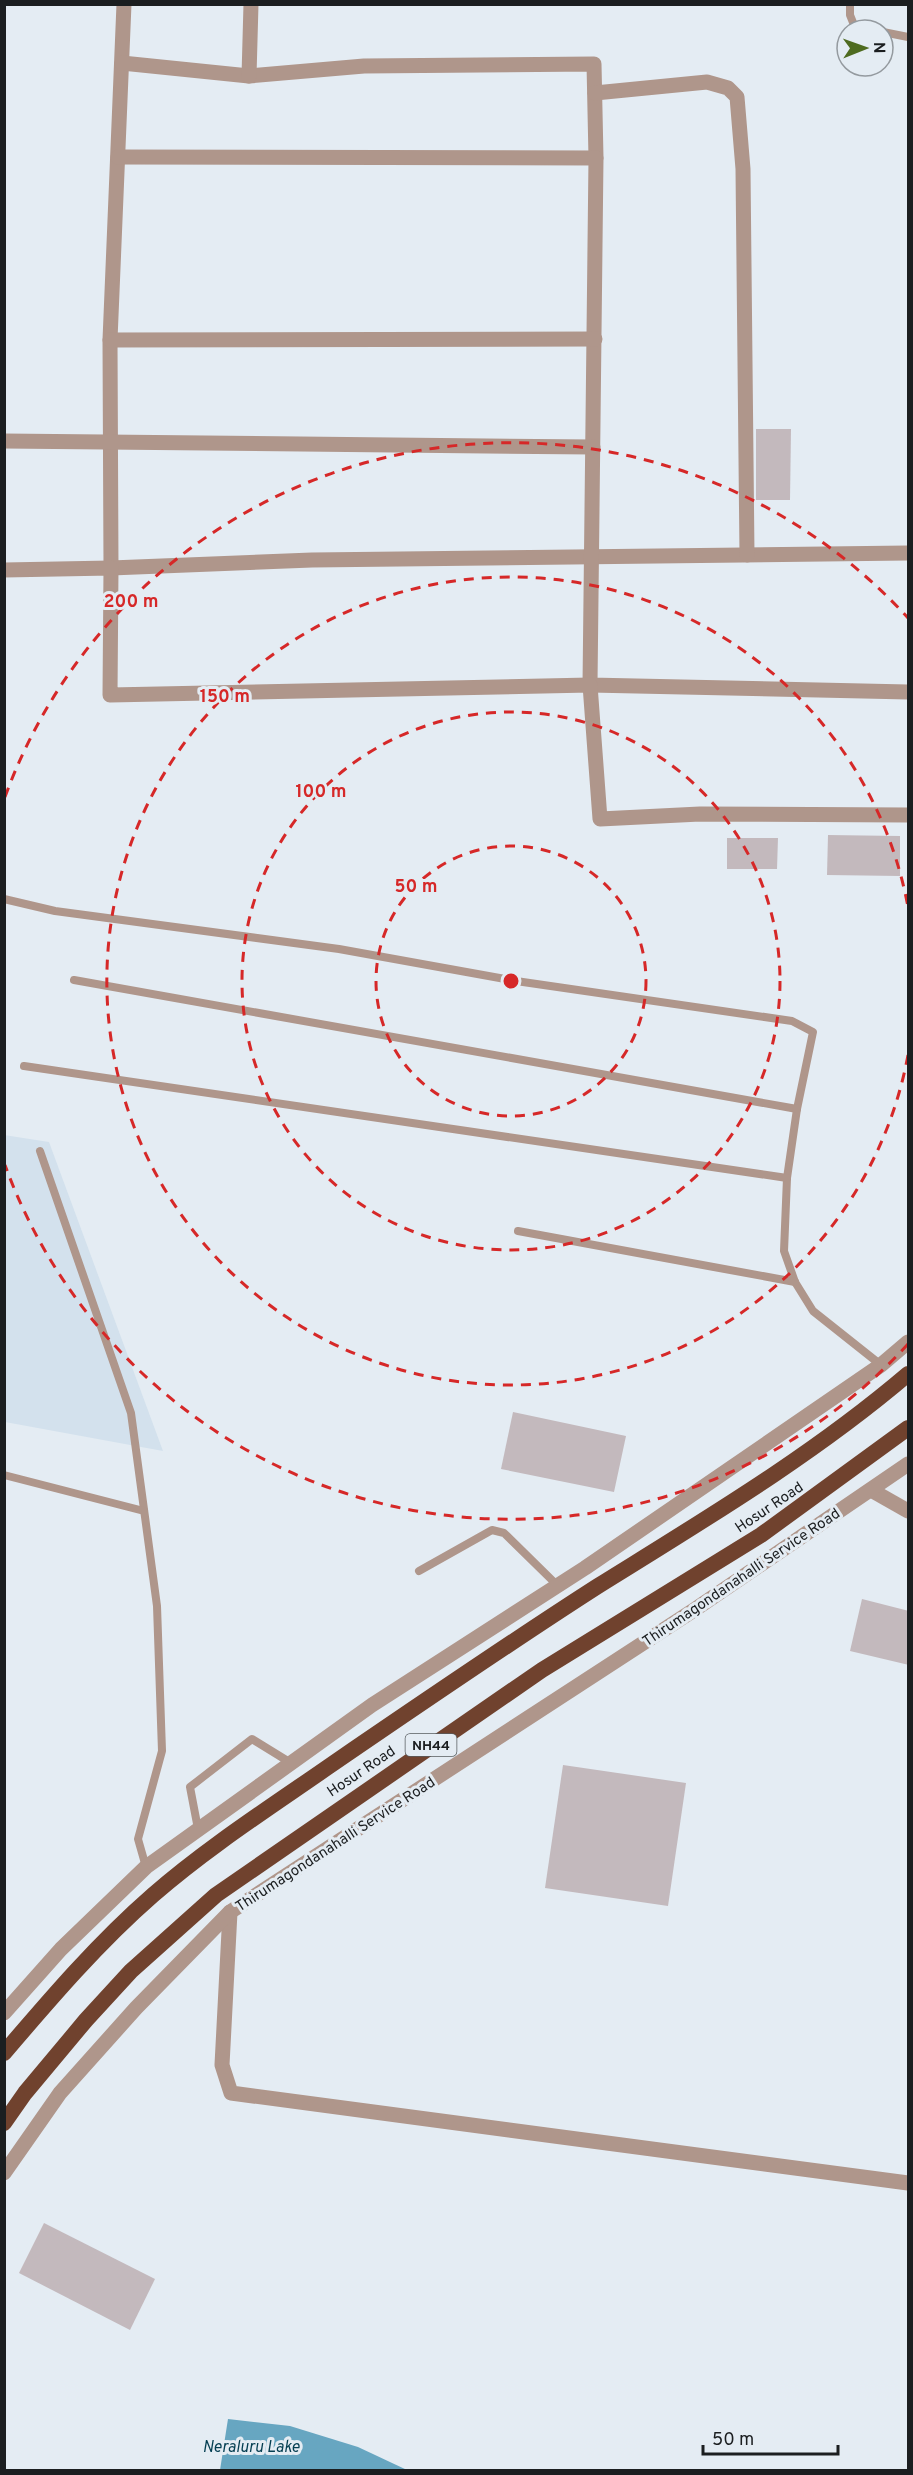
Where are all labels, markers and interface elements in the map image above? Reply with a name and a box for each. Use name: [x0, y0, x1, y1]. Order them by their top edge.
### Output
north arrow: [835, 18, 895, 78]
text: N: [868, 42, 888, 54]
text: 200 m: [103, 591, 159, 614]
text: 150 m: [200, 686, 250, 709]
text: 100 m: [295, 781, 347, 804]
text: 50 m: [394, 876, 438, 899]
centre of rings: [501, 971, 521, 991]
street label: Hosur Road: [732, 1478, 808, 1538]
street label: Thirumagondanahalli Service Road: [639, 1505, 844, 1652]
road number: NH44: [406, 1734, 456, 1756]
street label: Hosur Road: [324, 1742, 400, 1802]
street label: Thirumagondanahalli Service Road: [232, 1773, 439, 1917]
scale bar: [703, 2418, 838, 2456]
text: 50 m: [712, 2429, 754, 2452]
water label: Neraluru Lake: [203, 2438, 300, 2458]

